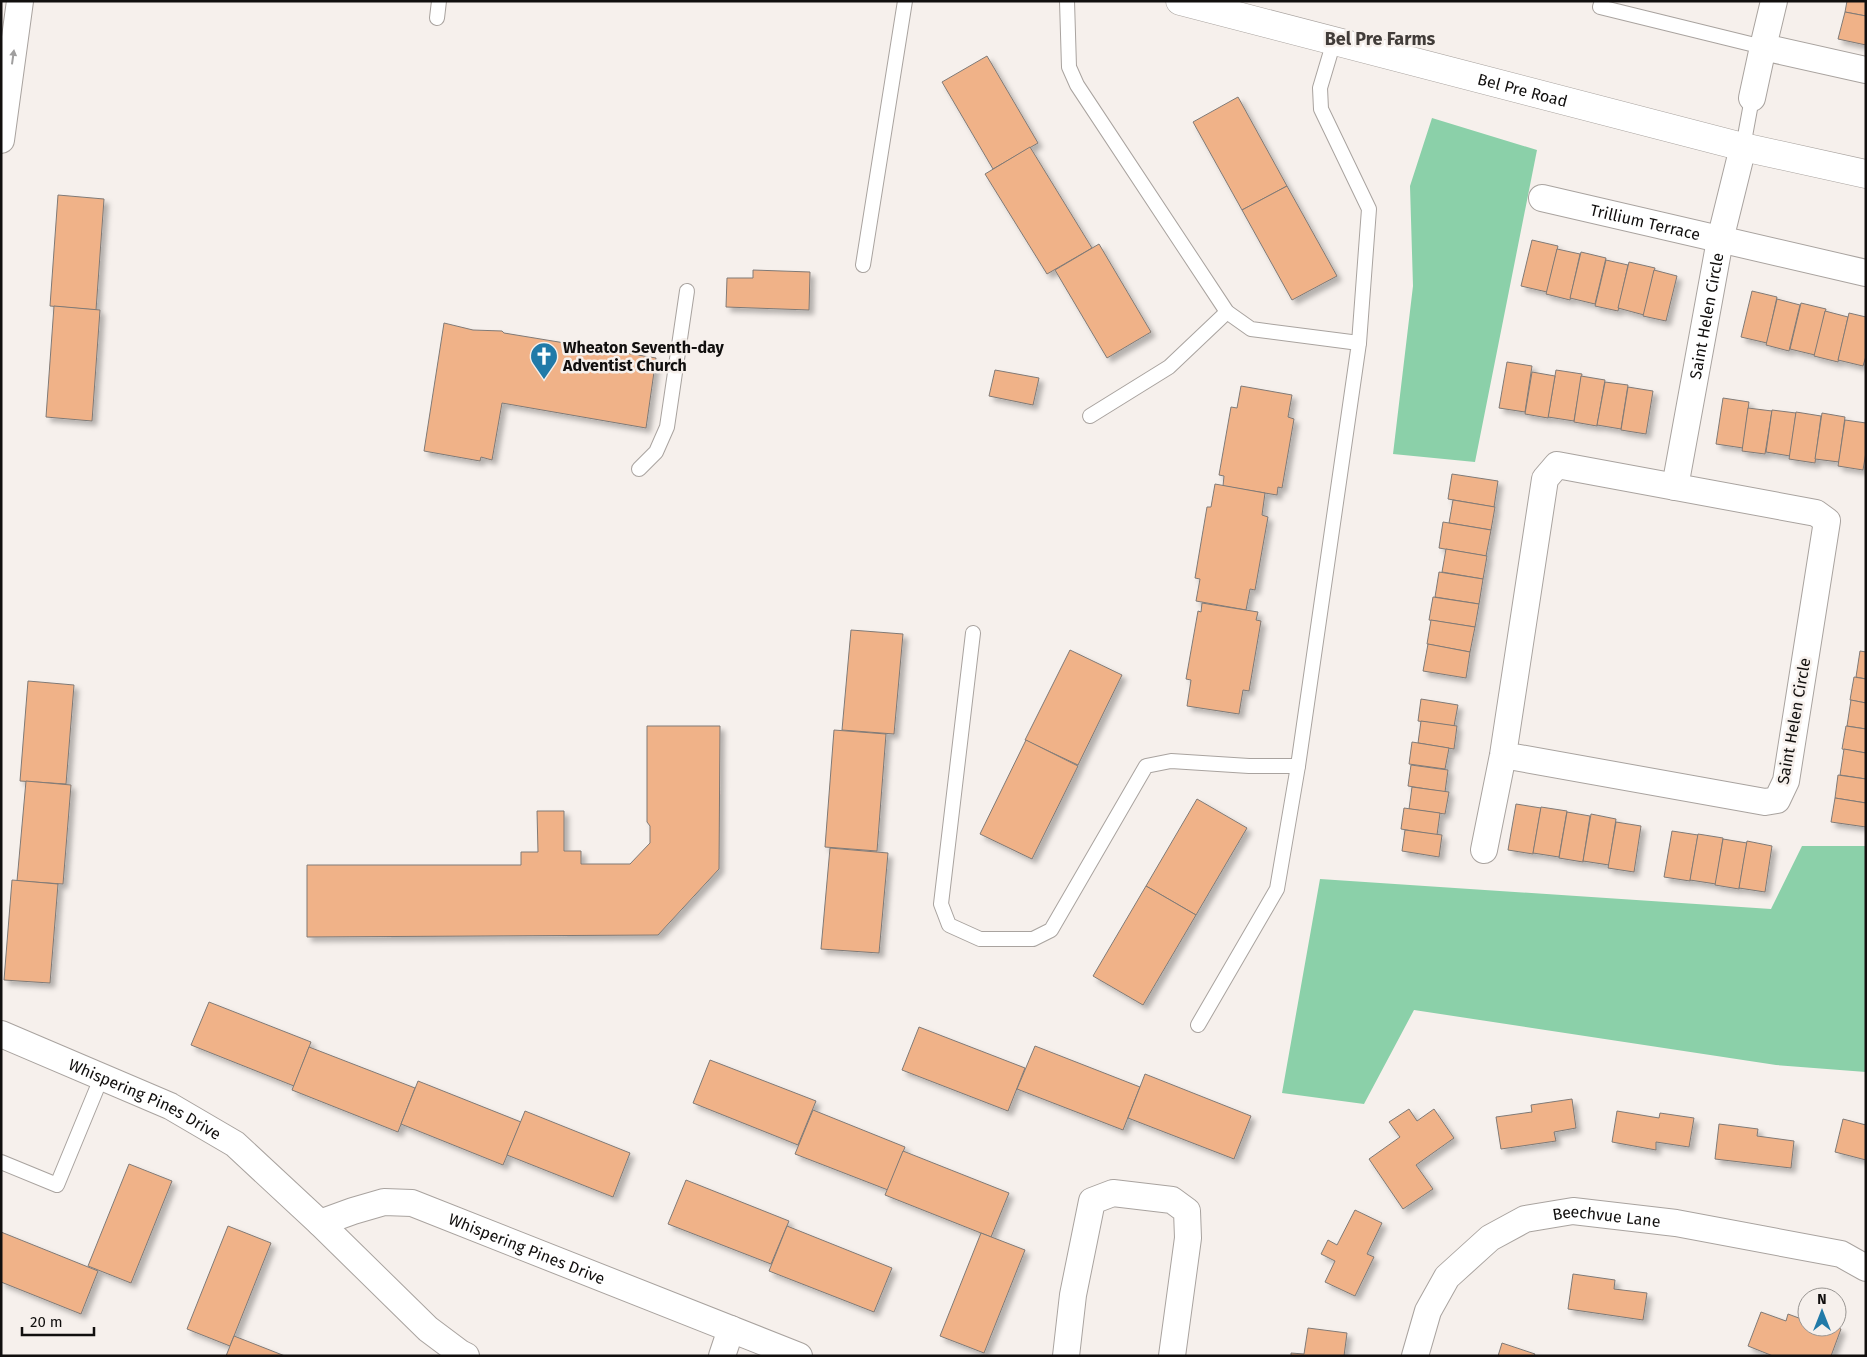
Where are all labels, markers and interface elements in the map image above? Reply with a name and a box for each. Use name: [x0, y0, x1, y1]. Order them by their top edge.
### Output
district label: Bel Pre Farms: [1325, 28, 1436, 50]
one-way arrow: [9, 48, 17, 64]
street label: Bel Pre Road: [1476, 69, 1570, 111]
street label: Trillium Terrace: [1588, 200, 1702, 244]
street label: Saint Helen Circle: [1685, 251, 1727, 381]
place label: Wheaton Seventh-day Adventist Church: [562, 338, 725, 375]
church icon: Wheaton Seventh-day Adventist Church: [529, 341, 559, 380]
street label: Saint Helen Circle: [1774, 656, 1814, 786]
street label: Whispering Pines Drive: [66, 1055, 225, 1143]
street label: Beechvue Lane: [1551, 1201, 1662, 1231]
street label: Whispering Pines Drive: [446, 1209, 608, 1288]
north arrow: [1797, 1287, 1847, 1337]
text: N: [1817, 1291, 1827, 1308]
scale bar: [22, 1304, 95, 1336]
text: 20 m: [30, 1313, 63, 1331]

